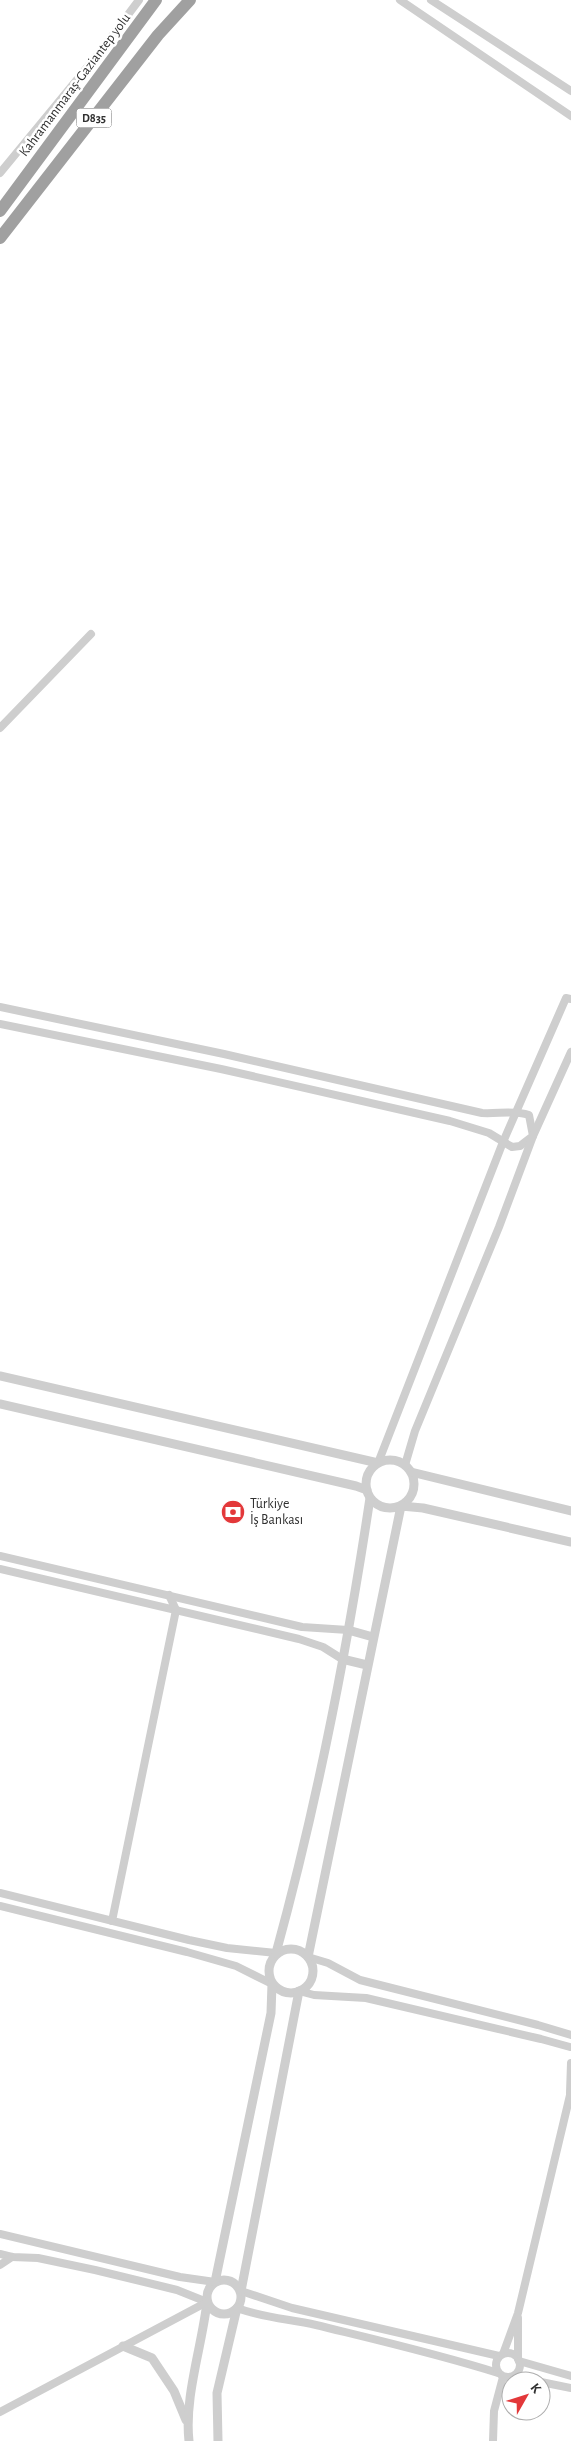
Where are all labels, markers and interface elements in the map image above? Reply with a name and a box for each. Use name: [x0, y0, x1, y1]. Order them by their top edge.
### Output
street label: Kahramanmaraş-Gaziantep yolu: [17, 11, 133, 159]
road number: D835: [76, 109, 112, 128]
place label: Türkiye İş Bankası: [250, 1497, 303, 1527]
bank icon: Türkiye İş Bankası: [220, 1499, 246, 1525]
north arrow: [501, 2371, 551, 2421]
text: K: [527, 2381, 544, 2397]

